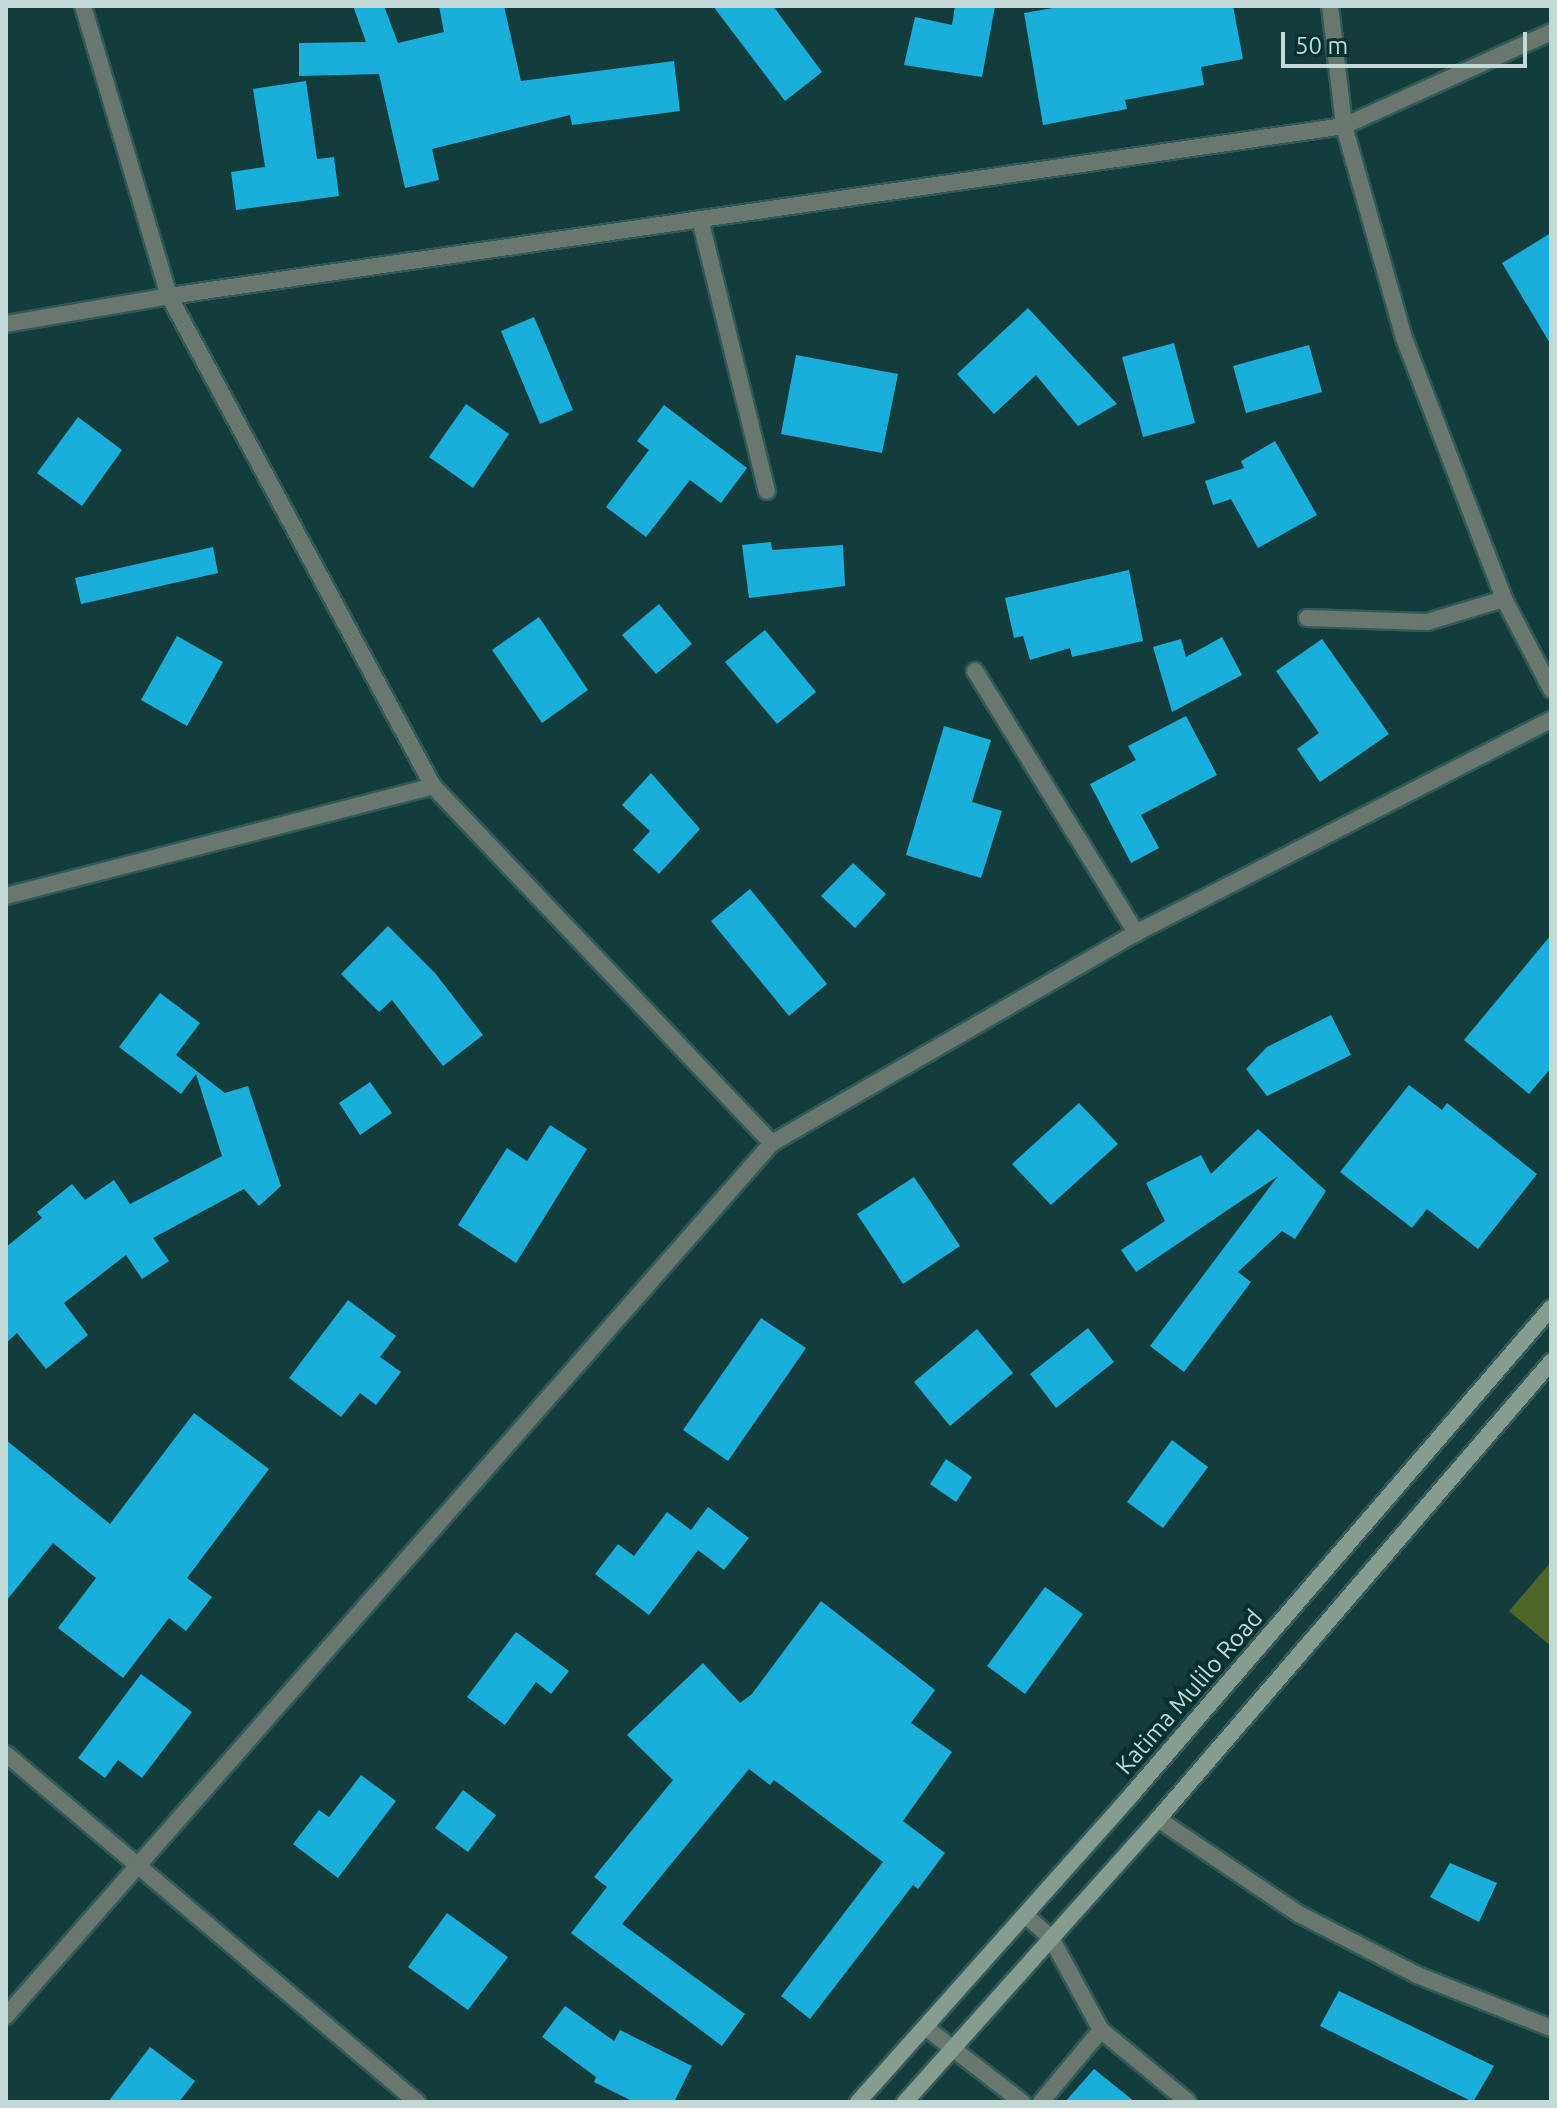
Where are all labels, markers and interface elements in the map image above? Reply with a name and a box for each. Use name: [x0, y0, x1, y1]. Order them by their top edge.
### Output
scale bar: [1285, 16, 1531, 66]
text: 50 m: [1295, 32, 1348, 59]
street label: Katima Mulilo Road: [1110, 1604, 1268, 1780]

